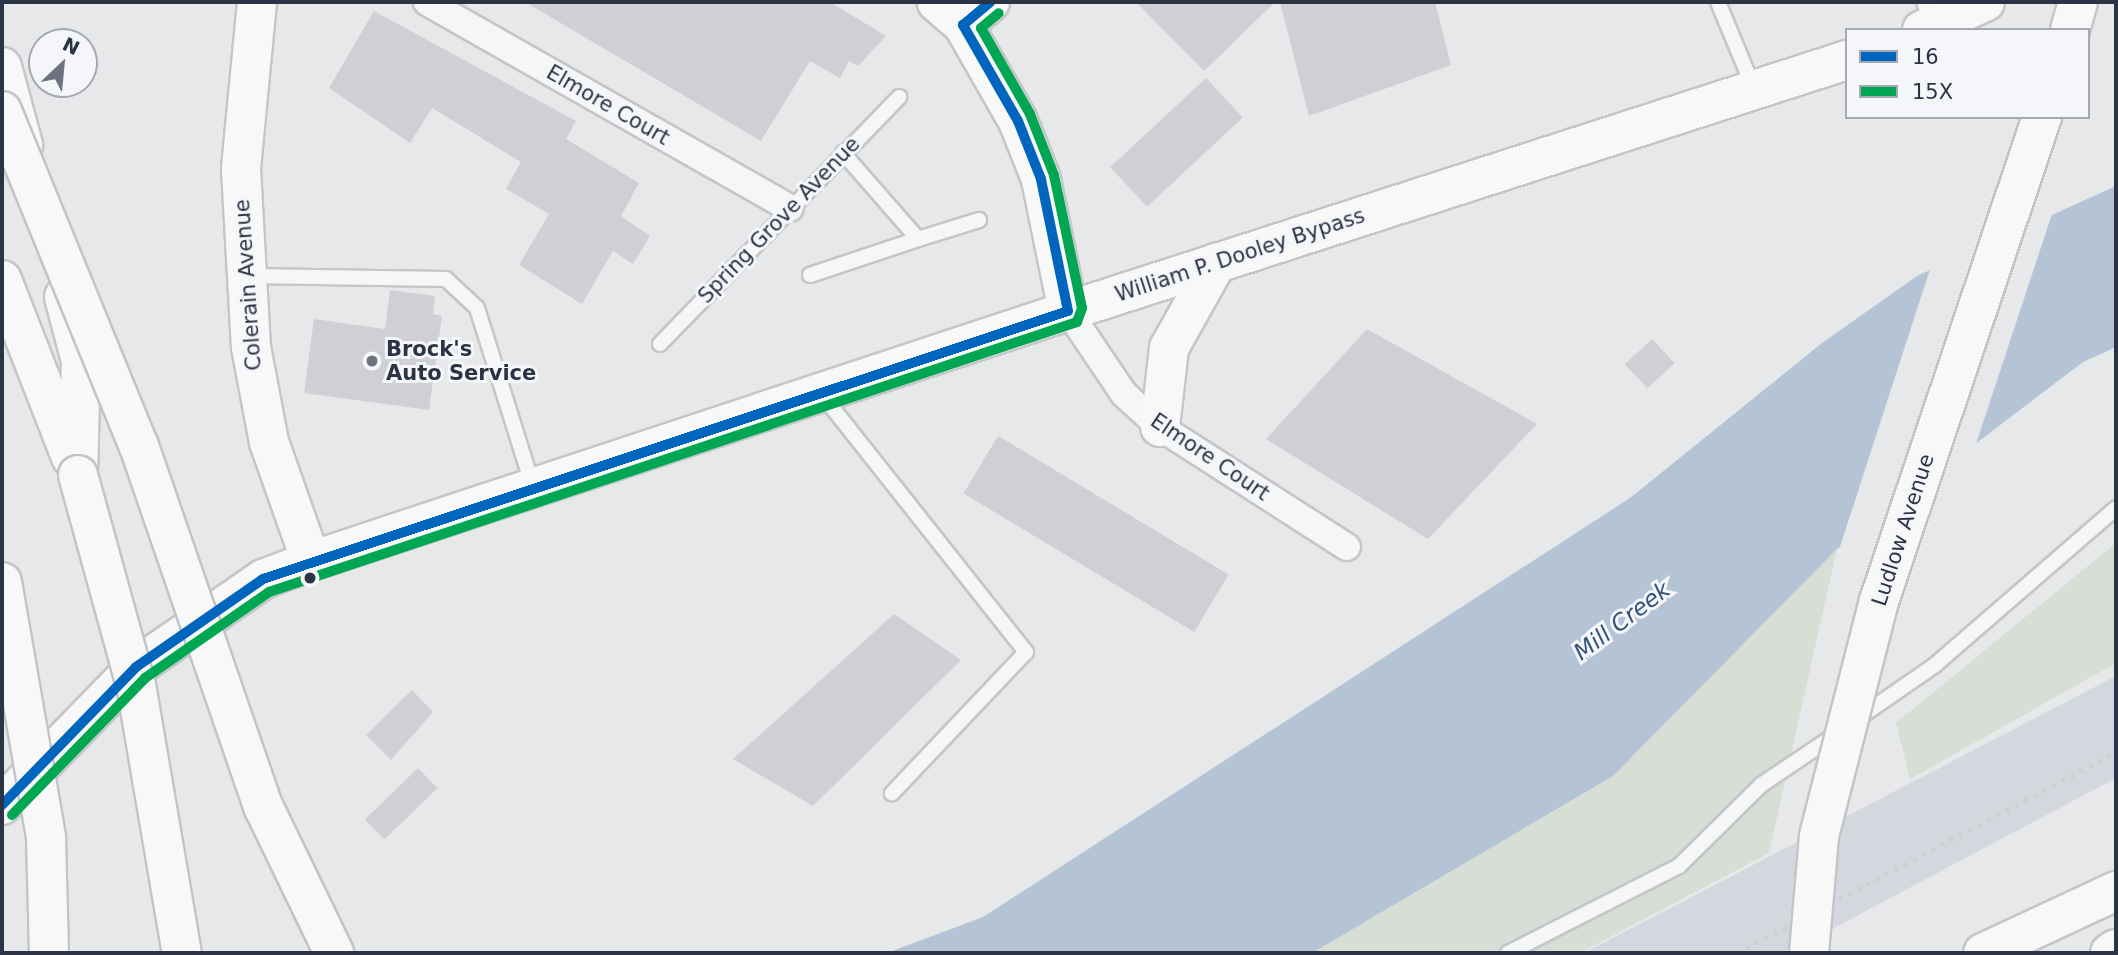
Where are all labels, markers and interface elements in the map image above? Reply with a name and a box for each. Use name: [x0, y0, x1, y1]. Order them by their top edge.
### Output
north arrow: [28, 28, 98, 98]
legend: [1845, 28, 2090, 119]
text: N: [59, 33, 83, 59]
text: 16: [1912, 45, 1939, 69]
street label: Elmore Court: [542, 60, 674, 150]
text: 15X: [1912, 80, 1953, 104]
street label: Spring Grove Avenue: [693, 131, 865, 309]
street label: Colerain Avenue: [229, 199, 267, 371]
street label: William P. Dooley Bypass: [1112, 203, 1368, 307]
place label: Brock's Auto Service: [386, 336, 536, 386]
marker: Brock's Auto Service: [364, 353, 380, 369]
street label: Elmore Court: [1146, 408, 1274, 506]
street label: Ludlow Avenue: [1867, 451, 1939, 609]
unlabelled marker: [303, 571, 317, 585]
water label: Mill Creek: [1568, 576, 1676, 666]

